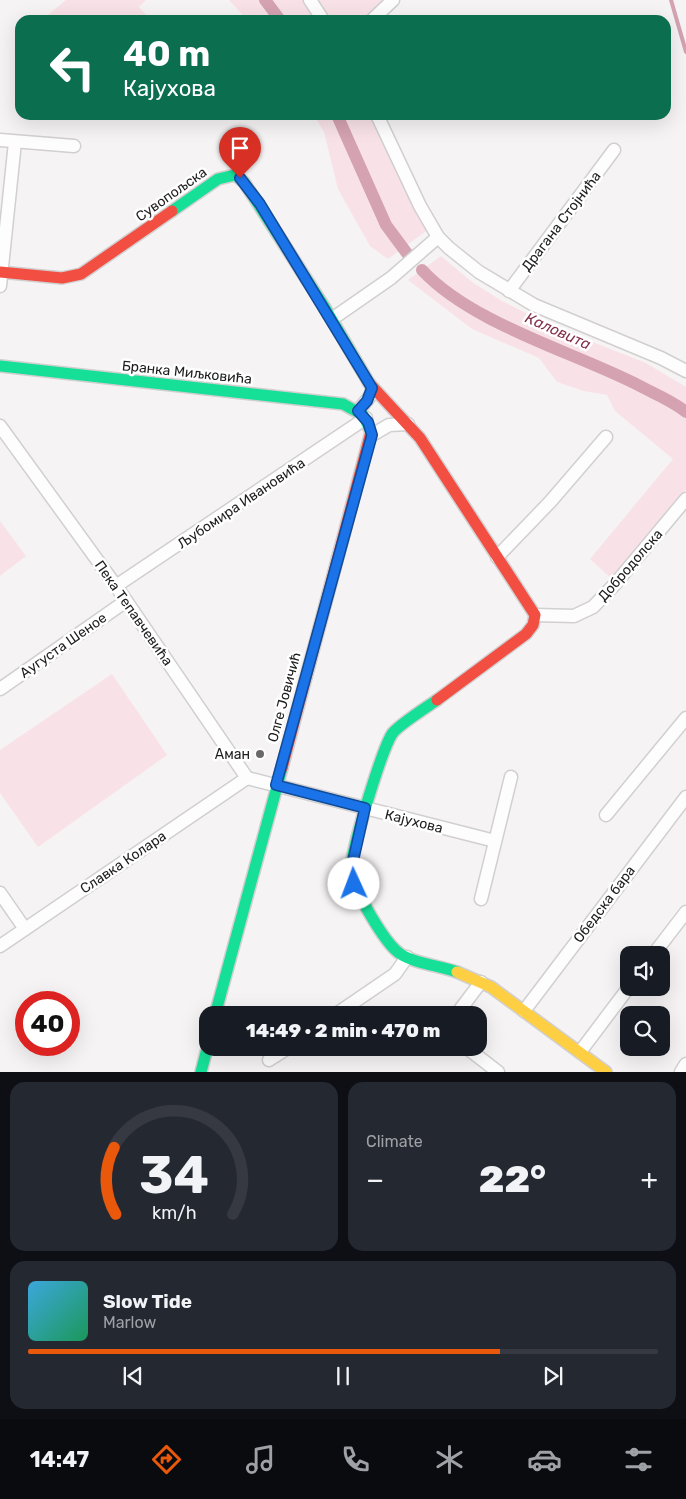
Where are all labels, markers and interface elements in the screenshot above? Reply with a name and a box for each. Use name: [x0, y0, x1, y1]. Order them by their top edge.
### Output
text: 40 m: [123, 33, 210, 75]
icon: left: [40, 35, 105, 100]
text: Кајухова: [123, 75, 216, 102]
pin: [219, 127, 261, 178]
icon: arrive: [226, 134, 254, 162]
street label: Сувопољска: [132, 164, 210, 225]
street label: Драгана Стојнића: [518, 168, 605, 275]
water label: Каловита: [522, 309, 594, 353]
street label: Бранка Миљковића: [121, 357, 253, 388]
street label: Љубомира Ивановића: [174, 454, 308, 552]
street label: Добродолска: [594, 526, 666, 605]
street label: Пека Тепавчевића: [91, 557, 176, 669]
street label: Аугуста Шеное: [17, 609, 110, 682]
street label: Олге Јовичић: [264, 650, 305, 744]
place label: Аман: [215, 746, 250, 763]
marker: Аман: [254, 748, 266, 760]
street label: Кајухова: [383, 806, 445, 837]
street label: Славка Колара: [77, 827, 170, 897]
position arrow: [327, 857, 379, 909]
street label: Обедска бара: [570, 862, 639, 946]
map controls: [620, 946, 670, 1056]
button: sound: [620, 946, 670, 996]
speed limit sign: 40: [15, 991, 80, 1056]
button: search: [620, 1006, 670, 1056]
text: 14:49 · 2 min · 470 m: [246, 1019, 440, 1042]
text: Climate: [366, 1132, 423, 1151]
text: 34: [139, 1144, 209, 1206]
text: 22°: [479, 1156, 546, 1202]
text: −: [366, 1163, 384, 1196]
text: +: [641, 1163, 658, 1196]
text: km/h: [152, 1202, 196, 1223]
text: Slow Tide: [103, 1290, 192, 1313]
text: Marlow: [103, 1313, 156, 1332]
icon: previous: [119, 1362, 147, 1390]
icon: pause: [329, 1362, 357, 1390]
icon: next: [539, 1362, 567, 1390]
icon: directions: [149, 1442, 184, 1477]
icon: music: [243, 1442, 278, 1477]
icon: phone: [338, 1442, 373, 1477]
icon: climate: [432, 1442, 467, 1477]
icon: car: [527, 1442, 562, 1477]
icon: filters: [621, 1442, 656, 1477]
text: 14:47: [30, 1446, 89, 1473]

